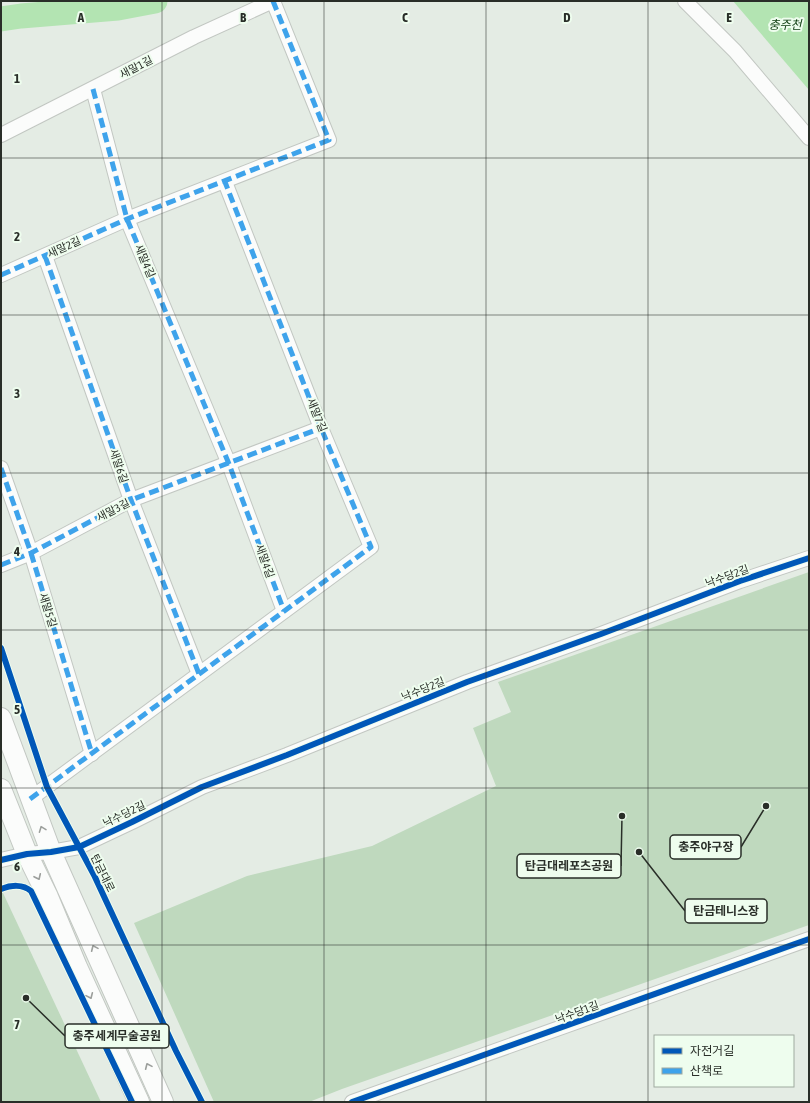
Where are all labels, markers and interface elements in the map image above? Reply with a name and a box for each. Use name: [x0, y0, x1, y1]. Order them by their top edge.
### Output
text: A: [77, 10, 85, 25]
text: B: [240, 10, 247, 25]
text: C: [402, 10, 408, 25]
text: D: [563, 10, 571, 25]
text: E: [726, 10, 732, 25]
water label: 충주천: [768, 18, 804, 32]
street label: 새말1길: [117, 54, 155, 80]
text: 1: [14, 71, 20, 86]
text: 2: [14, 229, 20, 244]
street label: 새말2길: [45, 234, 83, 260]
street label: 새말4길: [133, 242, 157, 280]
text: 3: [14, 386, 20, 401]
street label: 새말7길: [305, 396, 329, 434]
street label: 새말6길: [108, 447, 130, 485]
street label: 새말3길: [94, 497, 132, 523]
street label: 새말4길: [253, 542, 277, 580]
text: 4: [13, 544, 20, 559]
street label: 낙수당2길: [703, 563, 751, 589]
street label: 새말5길: [37, 591, 59, 629]
street label: 낙수당2길: [400, 675, 446, 703]
text: 5: [14, 702, 20, 717]
street label: 낙수당2길: [101, 799, 147, 829]
one-way arrow: [38, 826, 46, 833]
callout: 충주야구장: [670, 835, 741, 859]
text: 충주야구장: [678, 840, 734, 854]
street label: 탄금대로: [89, 852, 117, 894]
callout: 탄금대레포츠공원: [517, 854, 621, 878]
text: 6: [14, 859, 20, 874]
text: 탄금대레포츠공원: [525, 859, 613, 873]
one-way arrow: [33, 872, 41, 880]
callout: 탄금테니스장: [685, 899, 767, 923]
text: 탄금테니스장: [693, 904, 759, 918]
one-way arrow: [91, 944, 99, 952]
one-way arrow: [86, 992, 94, 999]
street label: 낙수당1길: [553, 999, 601, 1025]
text: 7: [14, 1017, 20, 1032]
callout: 충주세계무술공원: [65, 1024, 169, 1048]
text: 충주세계무술공원: [73, 1029, 161, 1043]
legend: [654, 1035, 794, 1087]
text: 자전거길: [690, 1044, 734, 1058]
one-way arrow: [144, 1063, 152, 1070]
text: 산책로: [690, 1064, 723, 1078]

